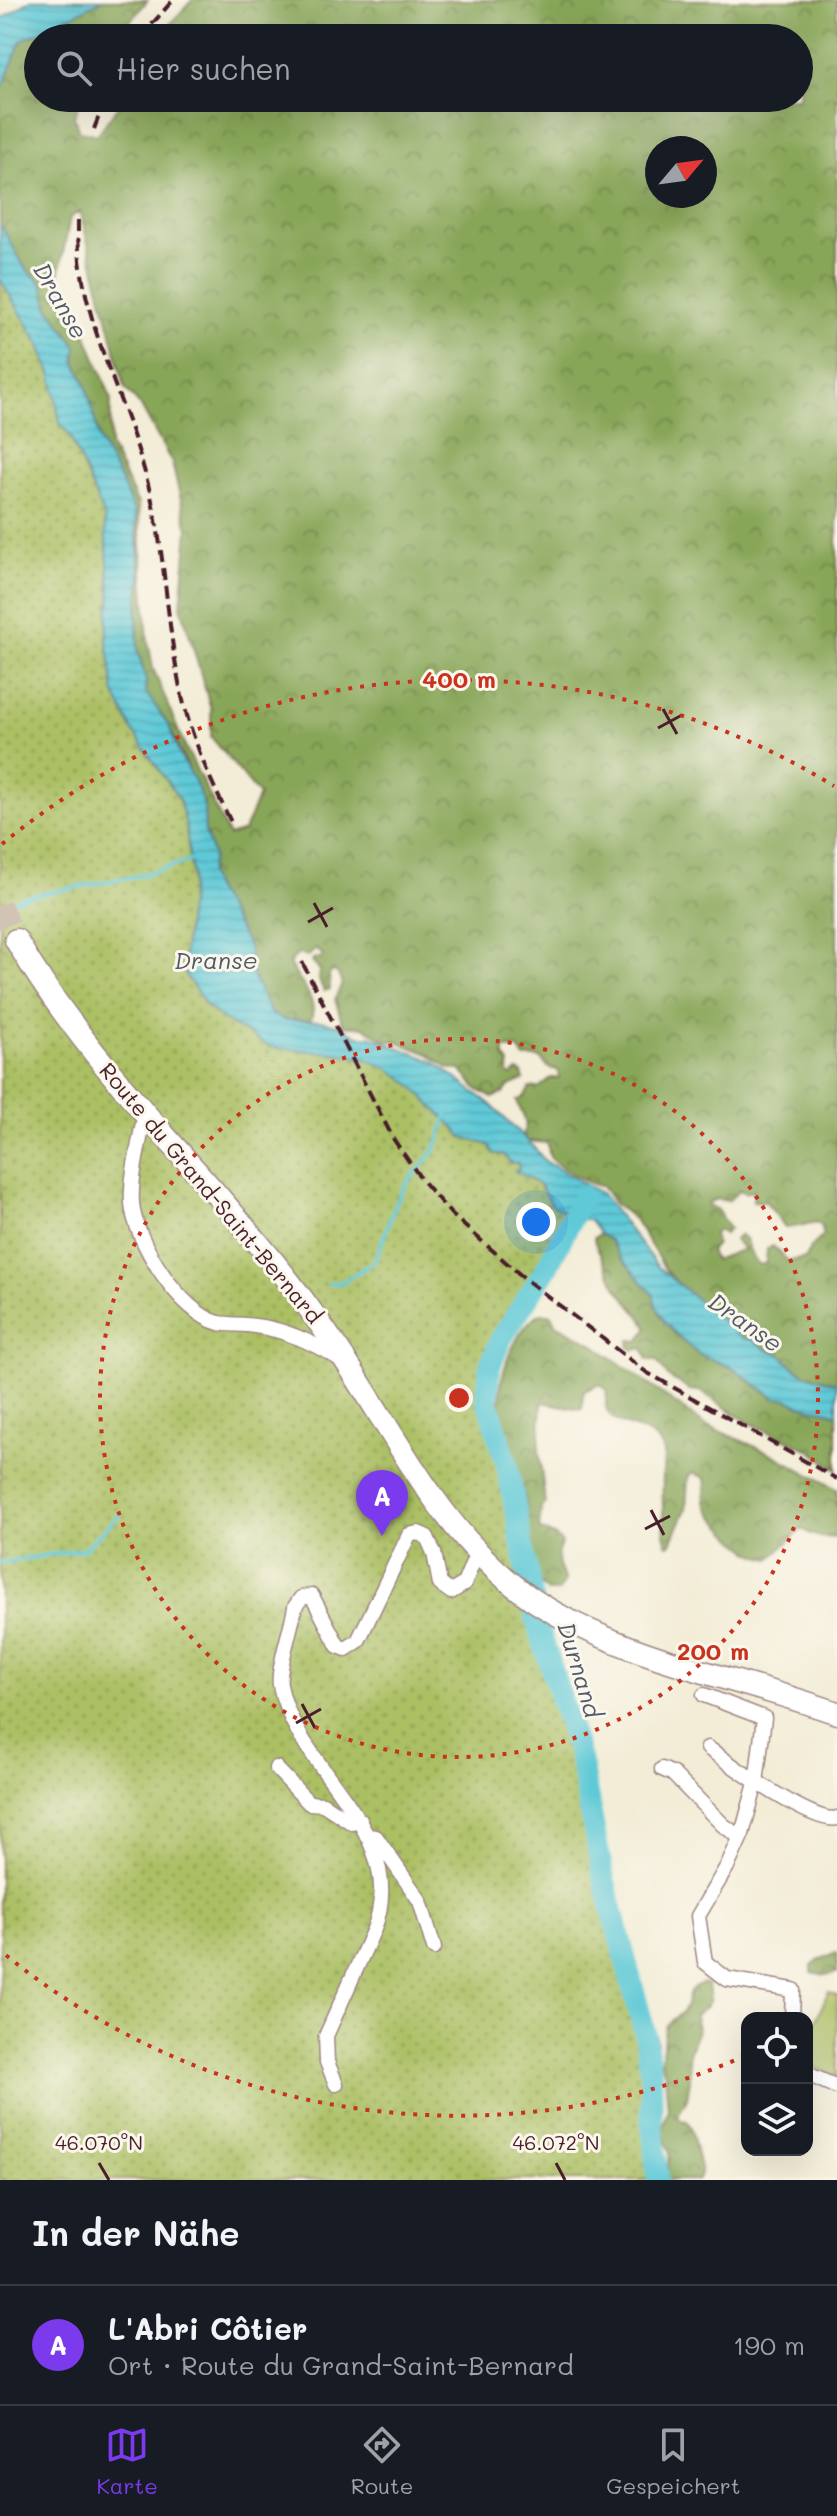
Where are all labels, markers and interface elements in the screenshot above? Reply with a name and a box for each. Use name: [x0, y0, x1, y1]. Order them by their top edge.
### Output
search box: [24, 24, 813, 112]
icon: search: [52, 46, 96, 90]
text: Hier suchen: [116, 48, 291, 88]
north arrow: [645, 136, 717, 208]
water label: Dranse: [27, 256, 96, 344]
text: 400 m: [422, 663, 496, 694]
water label: Dranse: [174, 944, 258, 975]
street label: Route du Grand-Saint-Bernard: [94, 1056, 329, 1329]
your location: [516, 1202, 556, 1242]
water label: Dranse: [703, 1285, 789, 1358]
centre of rings: [445, 1384, 473, 1412]
pin: A: [356, 1470, 408, 1536]
water label: Durnand: [551, 1618, 610, 1723]
text: 200 m: [677, 1635, 749, 1666]
map controls: [741, 2012, 813, 2156]
button: locate: [741, 2012, 813, 2084]
button: layers: [741, 2084, 813, 2156]
text: 46.070°N: [55, 2129, 143, 2155]
text: 46.072°N: [513, 2129, 599, 2155]
text: In der Nähe: [32, 2210, 240, 2255]
text: L'Abri Côtier: [108, 2308, 307, 2348]
text: A: [49, 2328, 67, 2362]
text: 190 m: [733, 2328, 805, 2362]
text: Ort · Route du Grand-Saint-Bernard: [108, 2348, 574, 2382]
tab: Karte: [96, 2423, 158, 2500]
tab: Route: [351, 2423, 413, 2500]
tab: Gespeichert: [606, 2423, 741, 2500]

